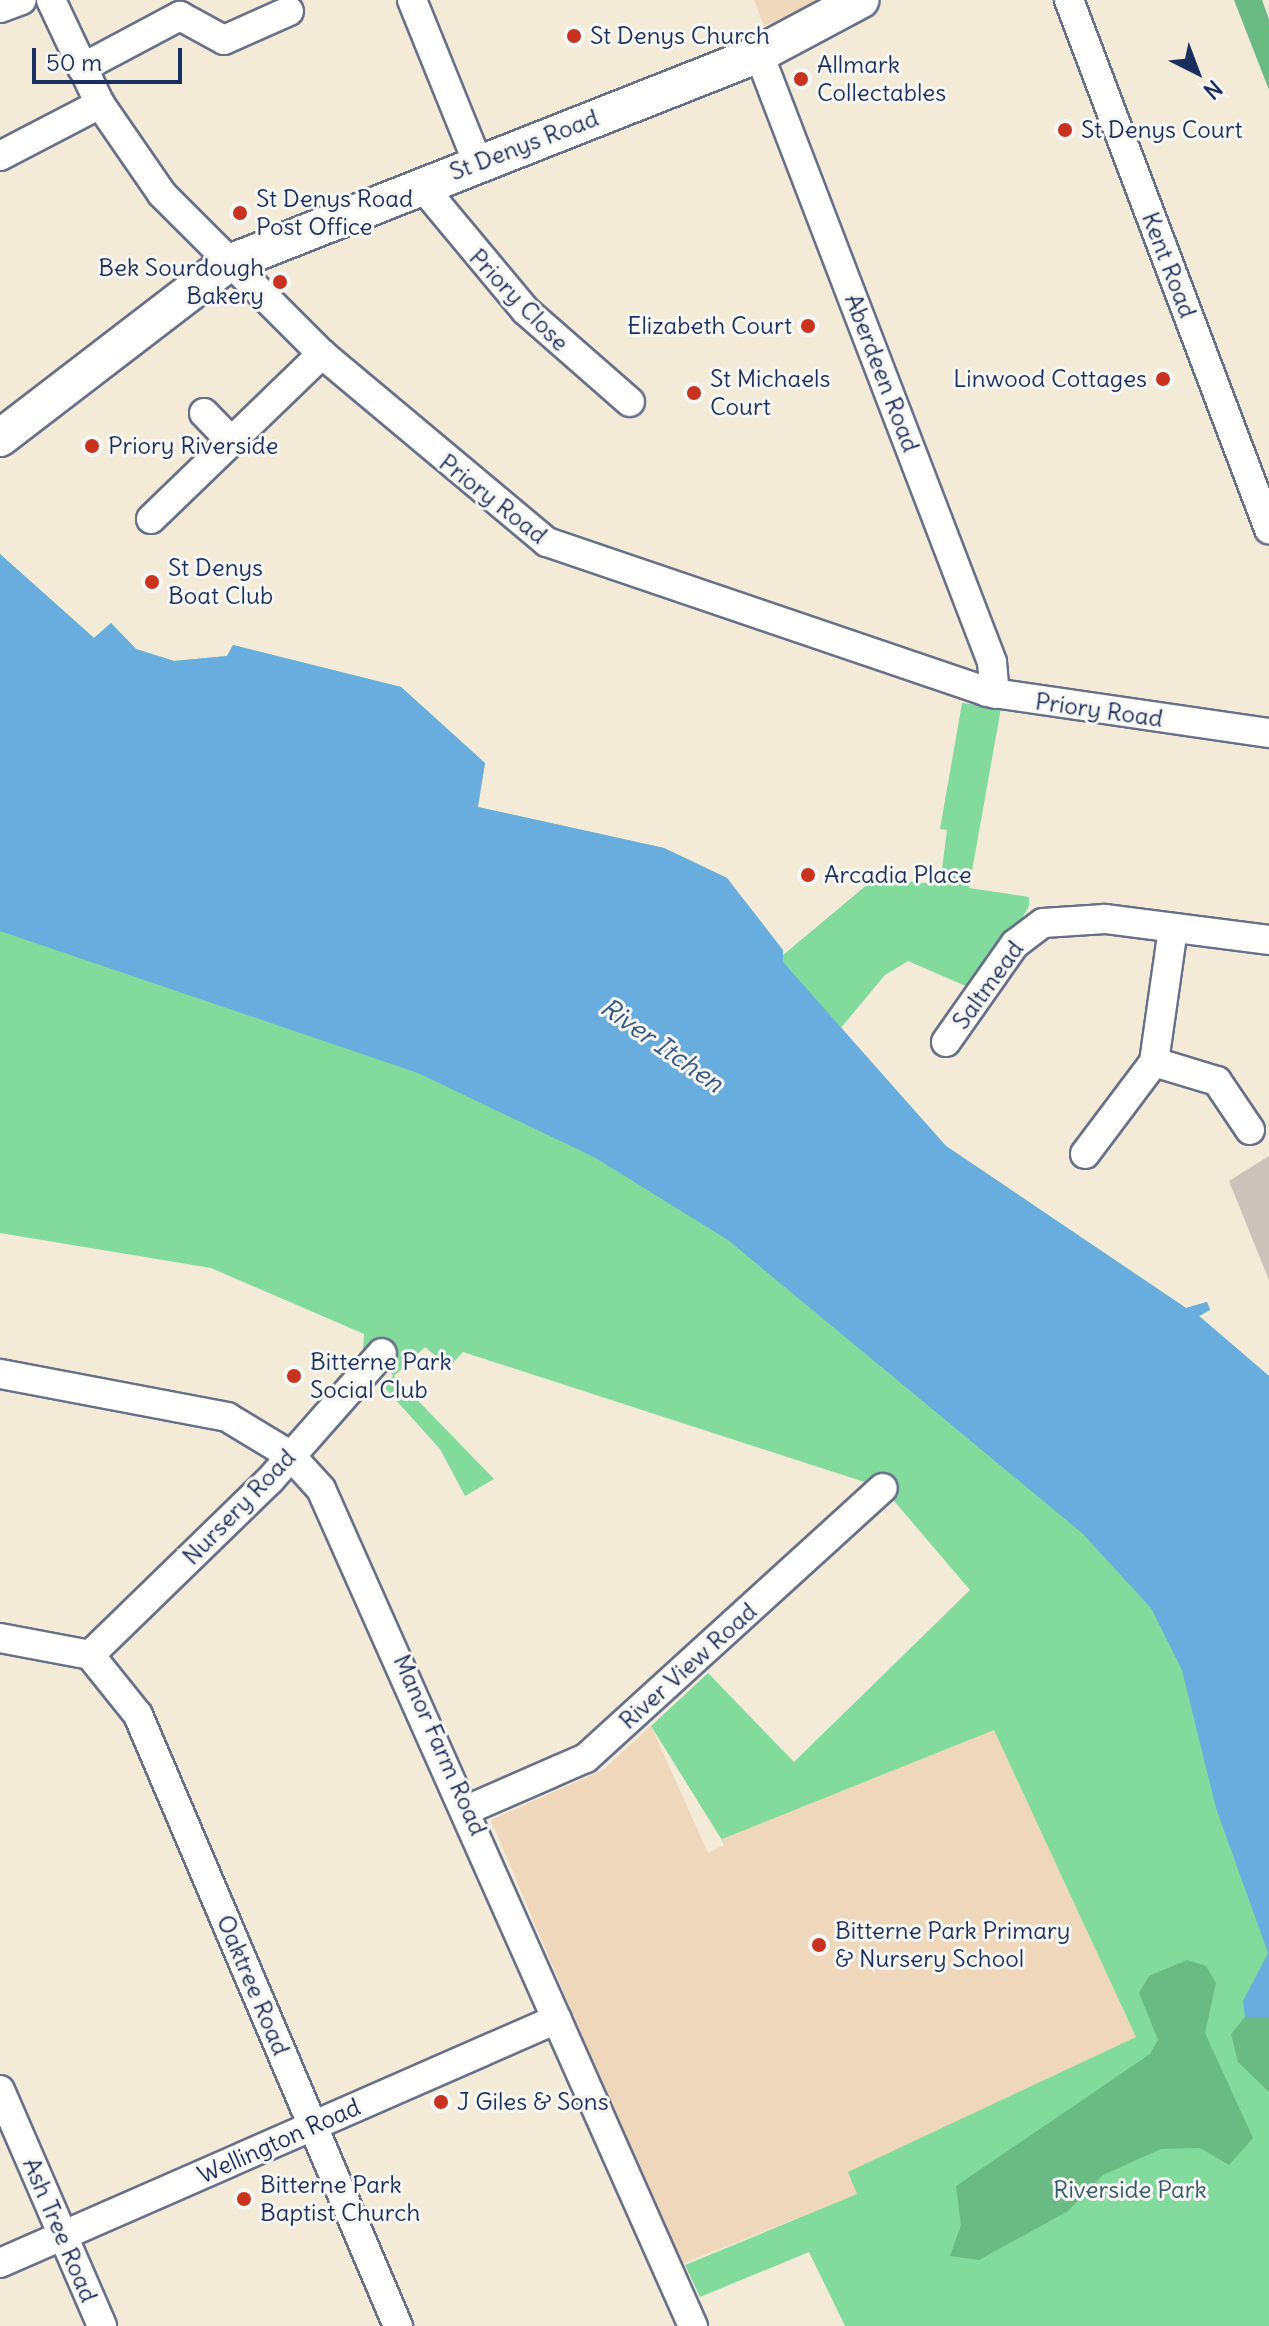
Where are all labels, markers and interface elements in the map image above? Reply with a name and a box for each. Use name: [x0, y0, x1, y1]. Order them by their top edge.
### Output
place label: St Denys Church: [590, 22, 770, 50]
marker: St Denys Church: [565, 27, 583, 45]
scale bar: [36, 32, 186, 82]
north arrow: [1157, 32, 1237, 112]
text: 50 m: [46, 47, 102, 77]
place label: Allmark Collectables: [817, 51, 946, 107]
marker: Allmark Collectables: [792, 70, 810, 88]
text: N: [1198, 74, 1228, 105]
street label: St Denys Road: [446, 103, 602, 187]
place label: St Denys Court: [1081, 116, 1243, 144]
marker: St Denys Court: [1056, 121, 1074, 139]
place label: St Denys Road Post Office: [256, 185, 413, 241]
marker: St Denys Road Post Office: [231, 204, 249, 222]
street label: Kent Road: [1136, 208, 1202, 322]
street label: Priory Close: [463, 243, 575, 357]
place label: Bek Sourdough Bakery: [98, 254, 264, 310]
marker: Bek Sourdough Bakery: [271, 273, 289, 291]
street label: Aberdeen Road: [839, 290, 925, 456]
place label: Elizabeth Court: [627, 312, 792, 340]
marker: Elizabeth Court: [799, 317, 817, 335]
place label: St Michaels Court: [710, 365, 830, 421]
place label: Linwood Cottages: [953, 365, 1147, 393]
marker: Linwood Cottages: [1154, 370, 1172, 388]
marker: St Michaels Court: [685, 384, 703, 402]
place label: Priory Riverside: [108, 432, 278, 460]
marker: Priory Riverside: [83, 437, 101, 455]
street label: Priory Road: [434, 448, 552, 550]
place label: St Denys Boat Club: [168, 554, 273, 610]
marker: St Denys Boat Club: [143, 573, 161, 591]
street label: Priory Road: [1033, 687, 1165, 733]
place label: Arcadia Place: [824, 861, 972, 889]
marker: Arcadia Place: [799, 866, 817, 884]
street label: Saltmead: [946, 935, 1030, 1035]
water label: River Itchen: [595, 991, 729, 1099]
place label: Bitterne Park Social Club: [310, 1348, 452, 1404]
marker: Bitterne Park Social Club: [285, 1367, 303, 1385]
street label: Nursery Road: [177, 1443, 301, 1571]
street label: River View Road: [613, 1597, 763, 1735]
street label: Manor Farm Road: [387, 1650, 493, 1840]
street label: Oaktree Road: [211, 1911, 295, 2059]
place label: Bitterne Park Primary & Nursery School: [835, 1917, 1070, 1973]
marker: Bitterne Park Primary & Nursery School: [810, 1936, 828, 1954]
place label: J Giles & Sons: [457, 2088, 609, 2116]
street label: Wellington Road: [193, 2092, 365, 2190]
marker: J Giles & Sons: [432, 2093, 450, 2111]
street label: Ash Tree Road: [17, 2154, 103, 2306]
place label: Bitterne Park Baptist Church: [260, 2171, 420, 2227]
park label: Riverside Park: [1053, 2176, 1207, 2204]
marker: Bitterne Park Baptist Church: [235, 2190, 253, 2208]

